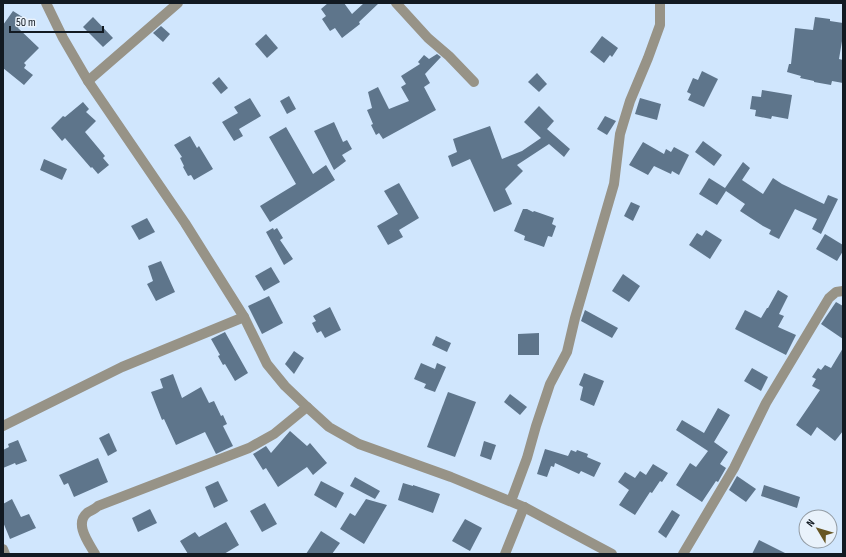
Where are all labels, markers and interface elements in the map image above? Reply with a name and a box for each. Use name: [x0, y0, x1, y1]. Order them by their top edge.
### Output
scale bar: [10, 8, 103, 34]
text: 50 m: [16, 15, 36, 30]
north arrow: [798, 509, 838, 549]
text: N: [804, 517, 818, 529]

